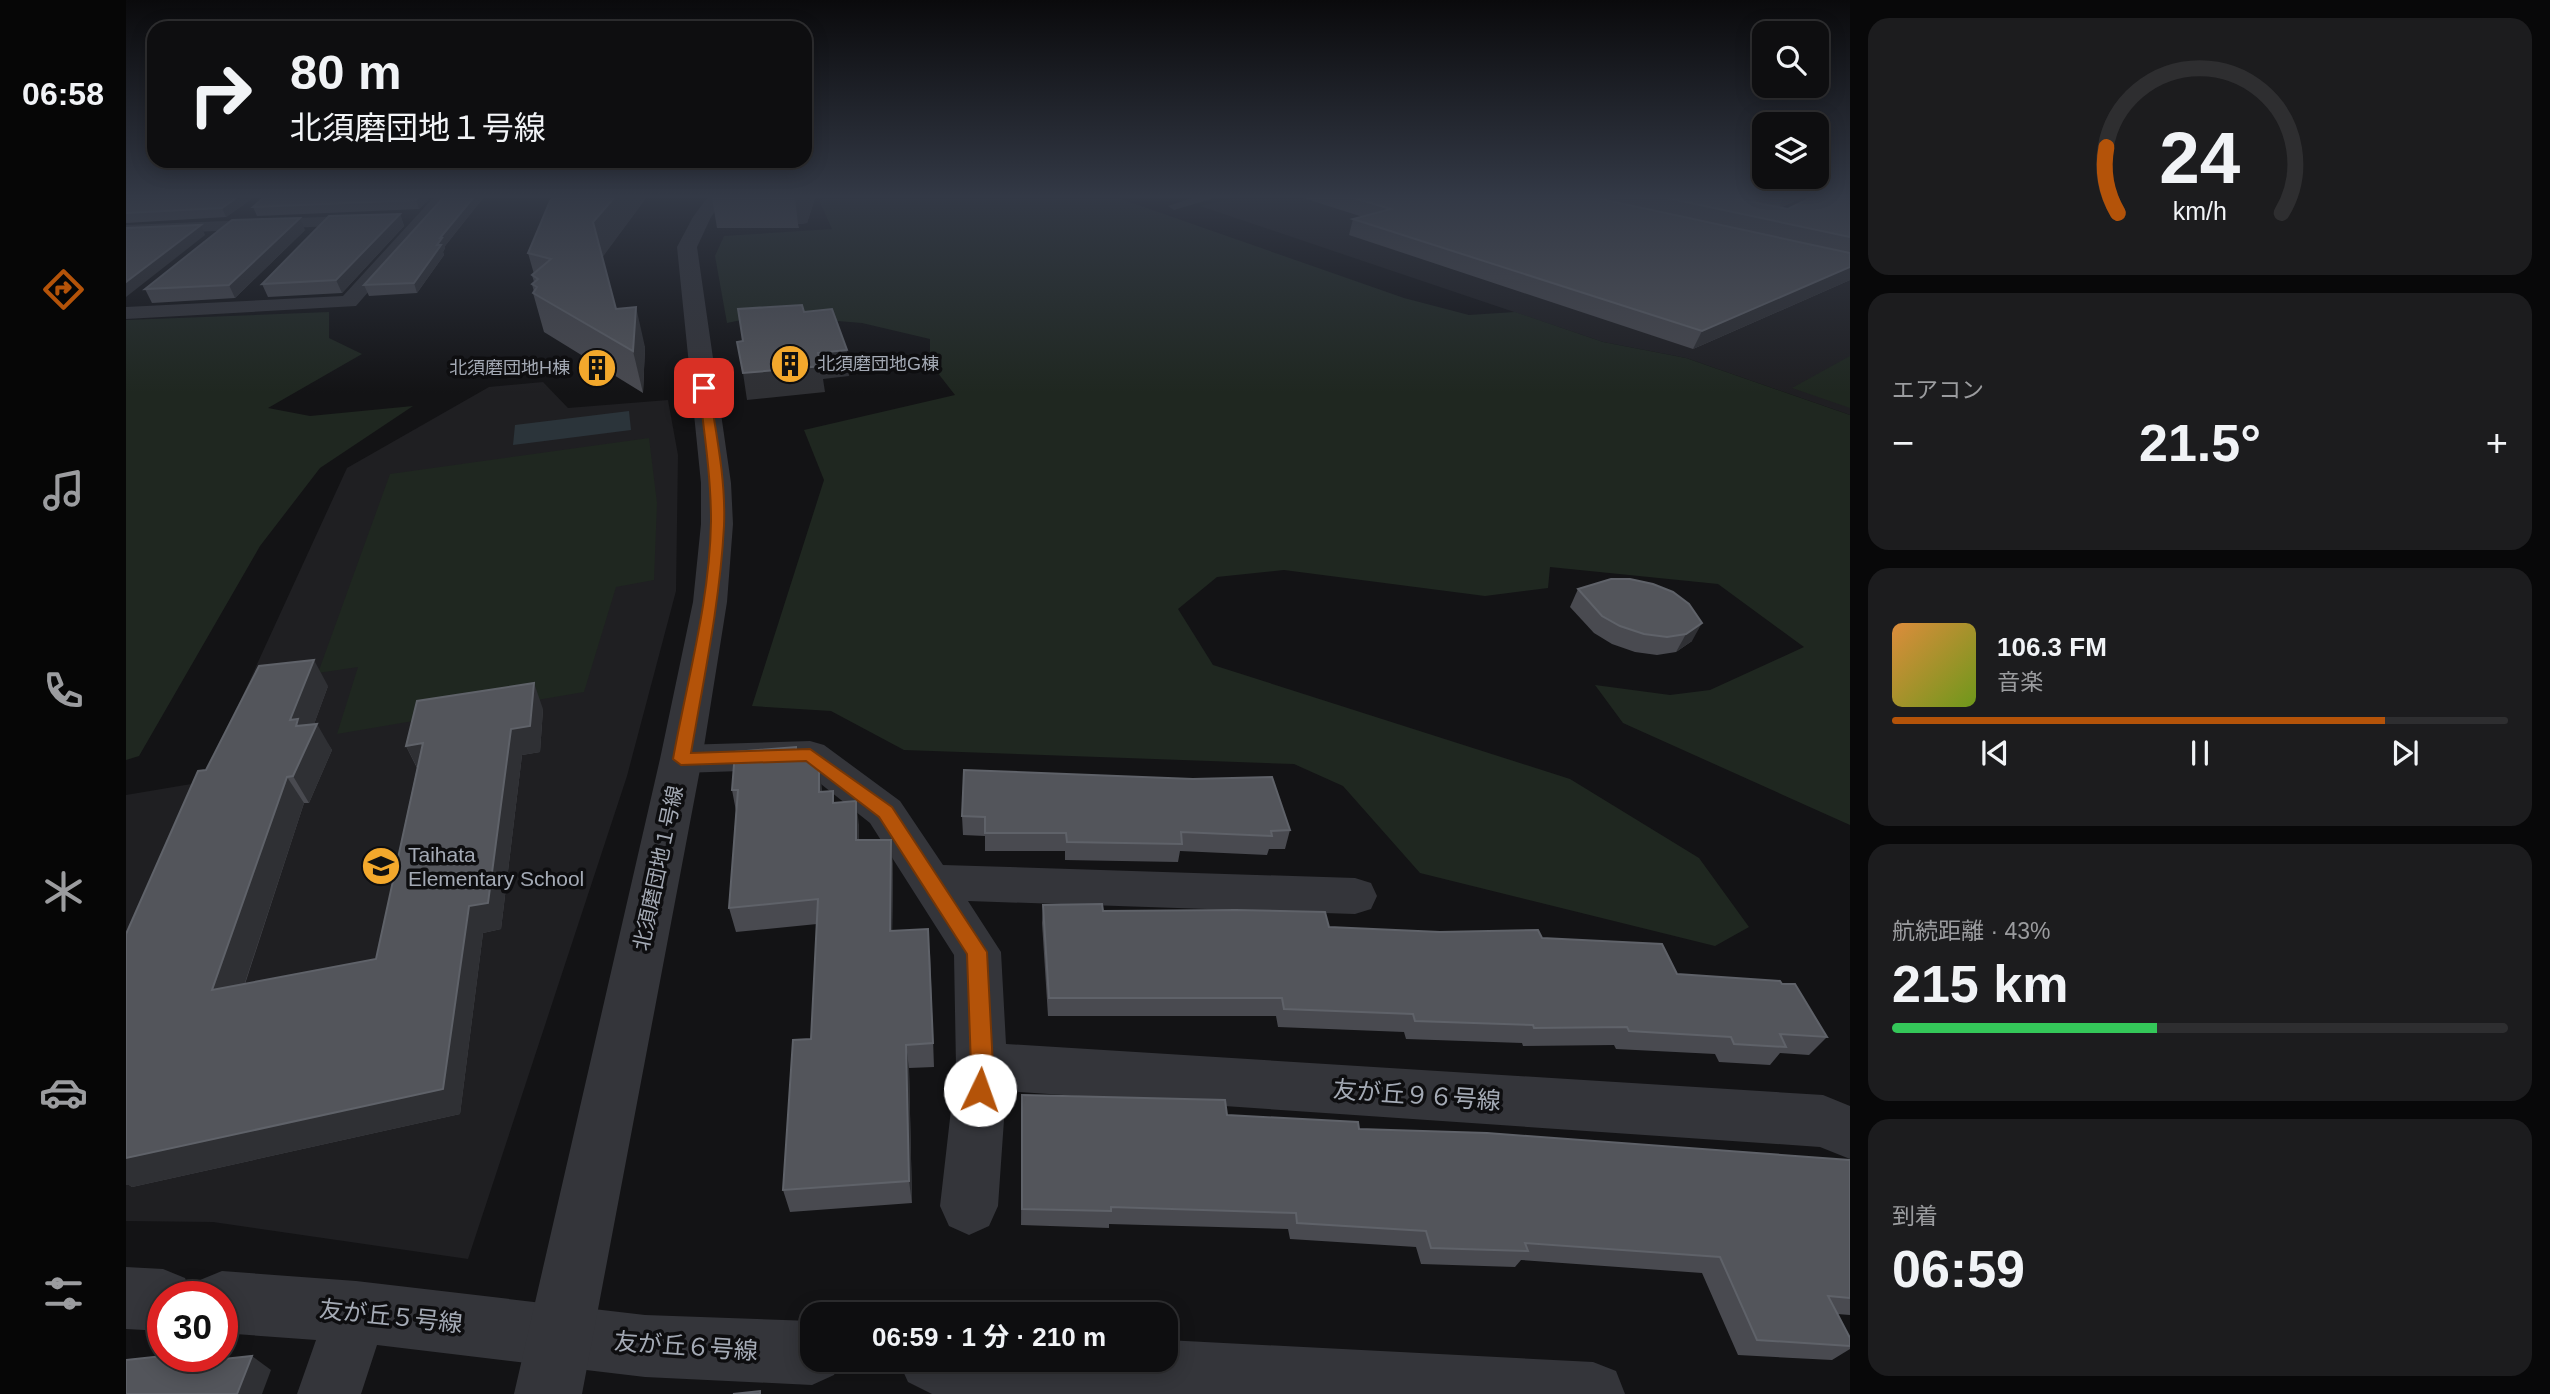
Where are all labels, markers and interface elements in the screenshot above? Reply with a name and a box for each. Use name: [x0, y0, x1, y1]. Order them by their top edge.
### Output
map controls: [1752, 21, 1829, 189]
button: search: [1752, 21, 1829, 98]
text: 80 m: [290, 45, 402, 99]
icon: right: [175, 49, 266, 140]
text: 06:58: [22, 76, 104, 112]
text: 北須磨団地１号線: [290, 110, 546, 146]
button: layers: [1752, 112, 1829, 189]
text: 24: [2160, 117, 2241, 198]
text: km/h: [2173, 196, 2227, 224]
icon: directions: [39, 265, 88, 314]
building icon: 北須磨団地G棟: [769, 343, 811, 385]
building icon: 北須磨団地H棟: [576, 347, 618, 389]
place label: 北須磨団地G棟: [817, 354, 939, 374]
place label: 北須磨団地H棟: [449, 358, 570, 378]
pin: [674, 358, 734, 418]
icon: arrive: [685, 369, 723, 407]
text: エアコン: [1892, 377, 1984, 403]
text: 21.5°: [2139, 414, 2261, 472]
text: −: [1892, 422, 1914, 464]
text: +: [2486, 422, 2508, 464]
icon: music: [39, 466, 88, 515]
text: 106.3 FM: [1997, 632, 2107, 662]
icon: phone: [39, 666, 88, 715]
text: 音楽: [1997, 669, 2043, 695]
icon: previous: [1976, 734, 2014, 772]
icon: pause: [2181, 734, 2219, 772]
icon: next: [2386, 734, 2424, 772]
street label: 北須磨団地１号線: [629, 783, 687, 953]
place label: Taihata Elementary School: [408, 843, 584, 890]
school or university icon: Taihata Elementary School: [360, 845, 402, 887]
icon: climate: [39, 867, 88, 916]
text: 航続距離 · 43%: [1892, 918, 2050, 944]
text: 215 km: [1892, 955, 2068, 1013]
position arrow: [943, 1053, 1017, 1127]
icon: car: [39, 1068, 88, 1117]
street label: 友が丘９６号線: [1332, 1076, 1502, 1114]
text: 到着: [1892, 1203, 1938, 1229]
text: 06:59: [1892, 1240, 2025, 1298]
icon: filters: [39, 1269, 88, 1318]
speed limit sign: 30: [147, 1281, 238, 1372]
street label: 友が丘５号線: [318, 1295, 464, 1337]
text: 06:59 · 1 分 · 210 m: [872, 1322, 1106, 1352]
street label: 友が丘６号線: [613, 1328, 759, 1364]

